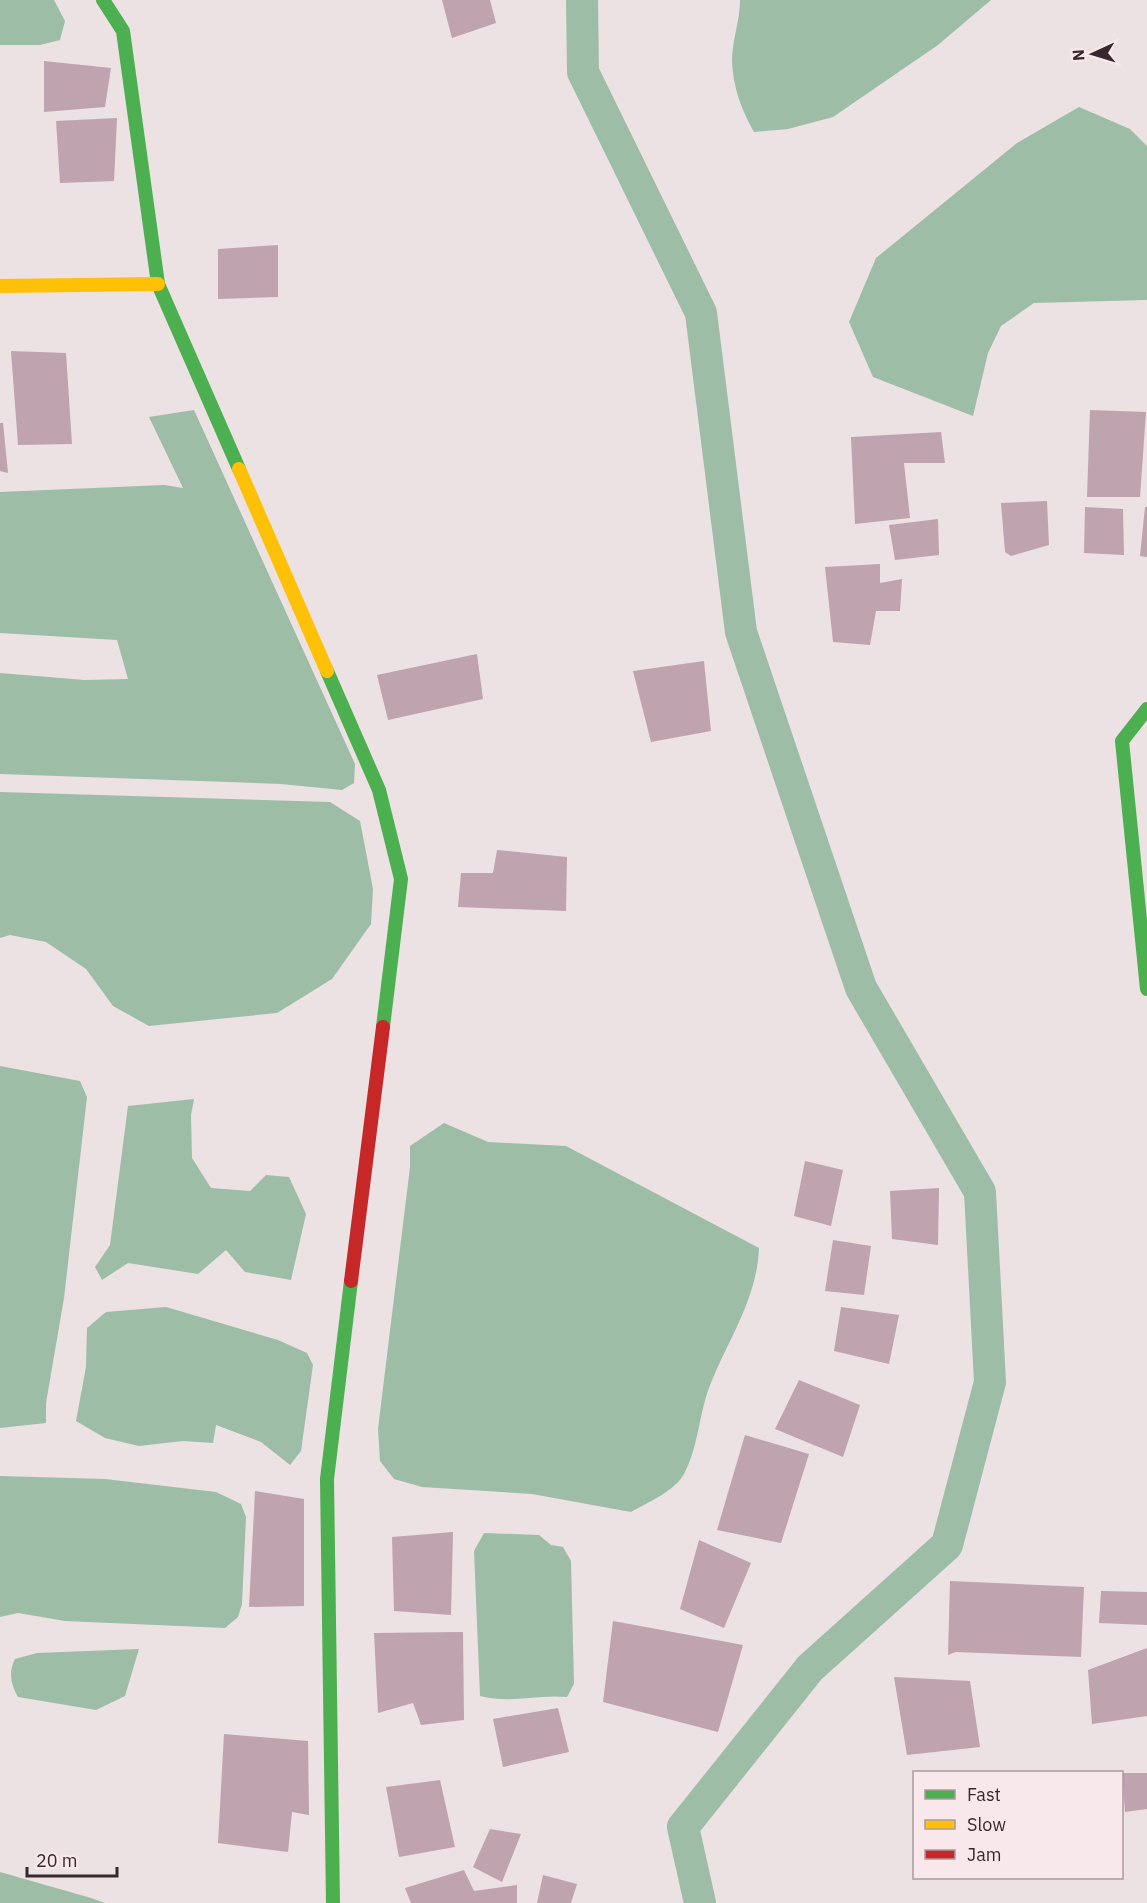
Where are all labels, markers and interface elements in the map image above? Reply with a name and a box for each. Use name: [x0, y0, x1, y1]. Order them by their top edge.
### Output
north arrow: [1063, 24, 1123, 84]
text: N: [1068, 49, 1088, 62]
legend: [913, 1771, 1123, 1879]
text: Fast: [967, 1783, 1001, 1806]
text: Slow: [967, 1813, 1006, 1836]
scale bar: [27, 1840, 117, 1878]
text: Jam: [967, 1843, 1002, 1866]
text: 20 m: [36, 1849, 78, 1872]

